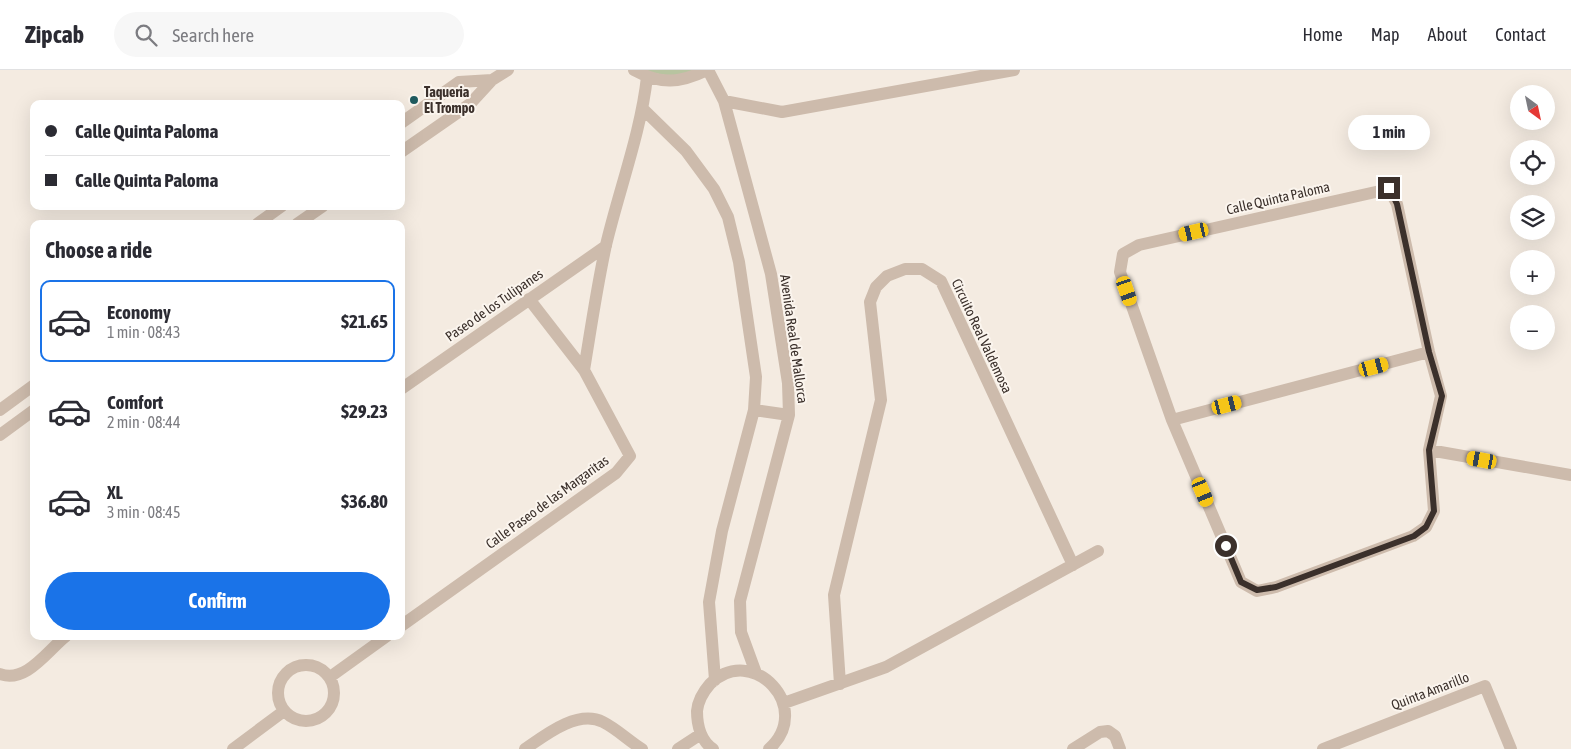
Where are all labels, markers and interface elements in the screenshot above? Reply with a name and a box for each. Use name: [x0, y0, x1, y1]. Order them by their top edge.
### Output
search box: [114, 12, 464, 57]
text: Zipcab: [25, 21, 84, 48]
icon: search: [132, 21, 160, 49]
text: Search here: [172, 24, 254, 46]
text: Home: [1303, 24, 1343, 45]
text: Map: [1371, 24, 1400, 45]
text: About: [1428, 24, 1467, 45]
text: Contact: [1495, 24, 1546, 45]
place label: Taqueria El Trompo: [424, 84, 475, 116]
north arrow: [1510, 85, 1555, 130]
map controls: [1510, 85, 1555, 350]
marker: Taqueria El Trompo: [408, 94, 420, 106]
callout: 1 min: [1348, 116, 1430, 150]
text: Calle Quinta Paloma: [75, 120, 218, 142]
text: 1 min: [1373, 123, 1405, 141]
button: locate: [1510, 140, 1555, 185]
text: Calle Quinta Paloma: [75, 169, 218, 191]
route end: [1378, 177, 1400, 199]
street label: Calle Quinta Paloma: [1225, 178, 1331, 218]
button: layers: [1510, 195, 1555, 240]
car: [1177, 221, 1210, 243]
text: Choose a ride: [45, 237, 152, 263]
button: +: [1510, 250, 1555, 295]
street label: Paseo de los Tulipanes: [442, 265, 546, 345]
street label: Avenida Real de Mallorca: [777, 274, 811, 404]
car: [1115, 274, 1138, 308]
street label: Circuito Real Valdemosa: [948, 276, 1016, 396]
icon: car: [47, 299, 92, 344]
text: Economy: [107, 301, 171, 323]
button: −: [1510, 305, 1555, 350]
text: $21.65: [341, 310, 388, 332]
text: 1 min · 08:43: [107, 323, 180, 341]
car: [1357, 356, 1390, 378]
icon: car: [47, 389, 92, 434]
text: Comfort: [107, 391, 163, 413]
car: [1210, 394, 1243, 416]
text: $29.23: [341, 400, 388, 422]
text: 2 min · 08:44: [107, 413, 180, 431]
car: [1465, 450, 1498, 470]
street label: Calle Paseo de las Margaritas: [482, 452, 612, 552]
car: [1190, 475, 1215, 509]
icon: car: [47, 479, 92, 524]
text: XL: [107, 481, 123, 503]
text: $36.80: [341, 490, 388, 512]
text: 3 min · 08:45: [107, 503, 180, 521]
route start: [1215, 535, 1237, 557]
button: Confirm: [45, 572, 390, 630]
street label: Quinta Amarillo: [1389, 669, 1471, 713]

